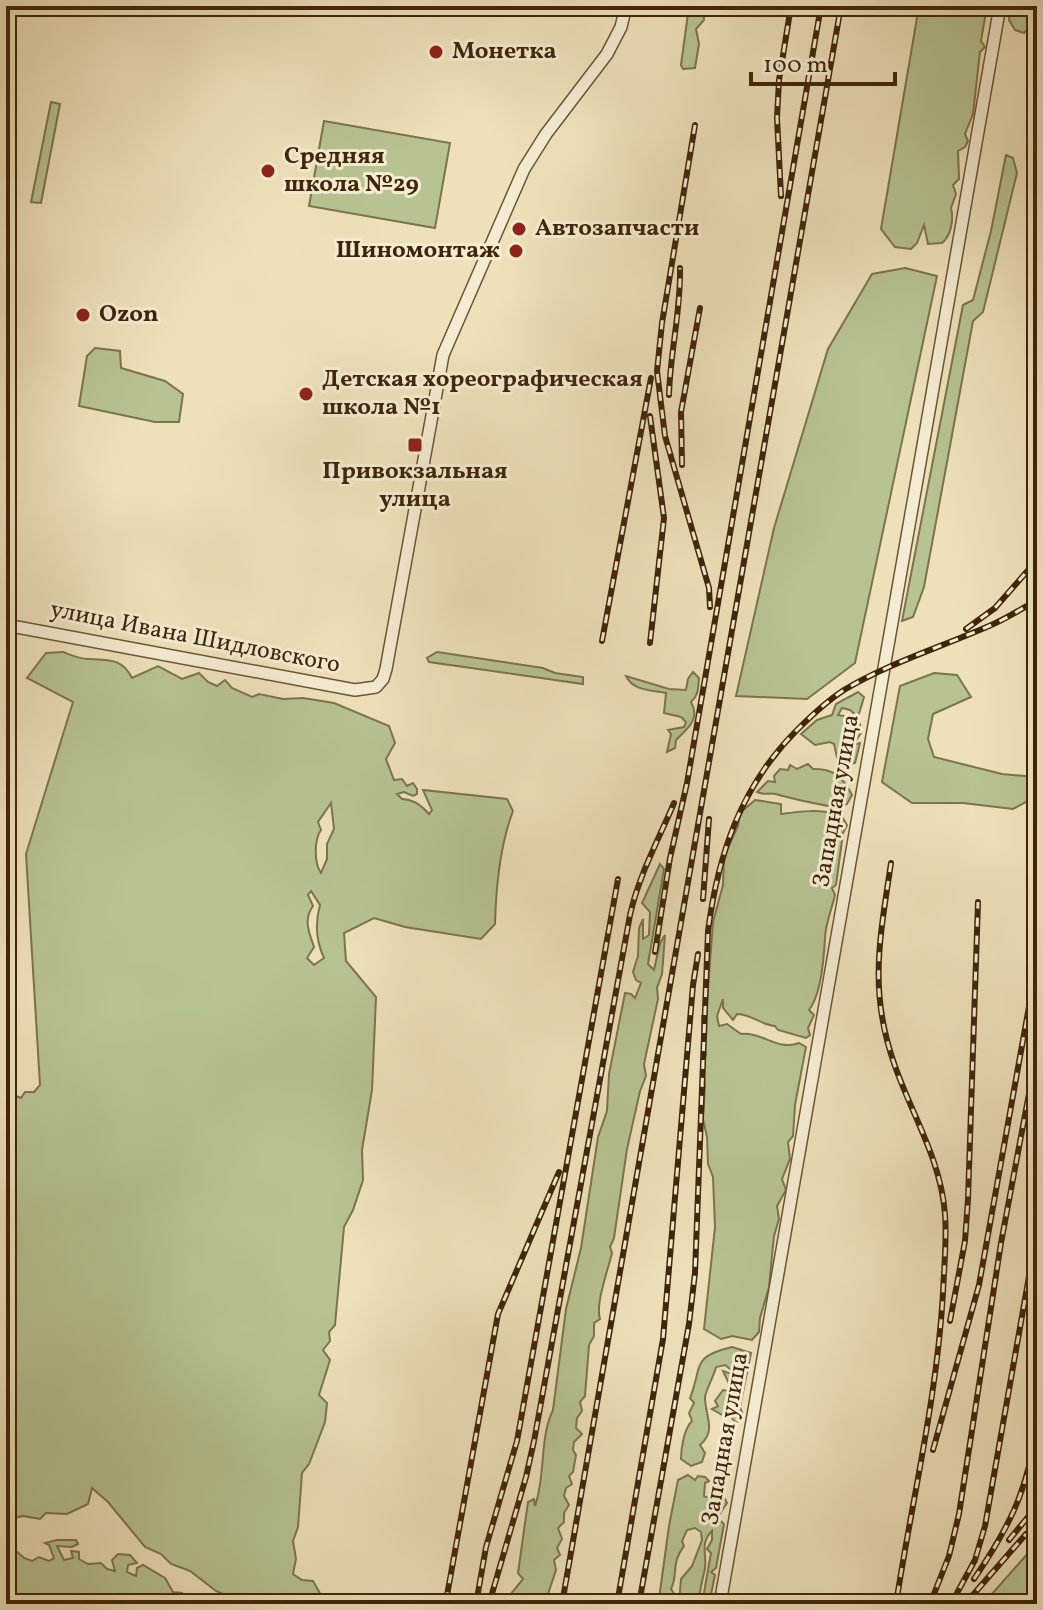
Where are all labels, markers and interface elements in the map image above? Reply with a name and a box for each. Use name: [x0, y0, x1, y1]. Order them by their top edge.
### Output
place label: Монетка: [452, 35, 557, 69]
scale bar: [751, 36, 895, 86]
marker: Монетка: [427, 43, 445, 61]
text: 100 m: [763, 49, 828, 83]
place label: Средняя школа №29: [284, 140, 419, 202]
marker: Средняя школа №29: [259, 162, 277, 180]
place label: Автозапчасти: [535, 212, 699, 246]
marker: Автозапчасти: [510, 220, 528, 238]
place label: Шиномонтаж: [336, 234, 500, 268]
marker: Шиномонтаж: [507, 242, 525, 260]
place label: Ozon: [99, 298, 159, 332]
marker: Ozon: [74, 306, 92, 324]
place label: Детская хореографическая школа №1: [322, 363, 643, 425]
marker: Детская хореографическая школа №1: [297, 385, 315, 403]
marker: Привокзальная улица: [406, 436, 424, 454]
place label: Привокзальная улица: [322, 455, 508, 517]
street label: улица Ивана Шидловского: [47, 593, 343, 683]
street label: Западная улица: [805, 712, 869, 890]
street label: Западная улица: [694, 1350, 758, 1528]

